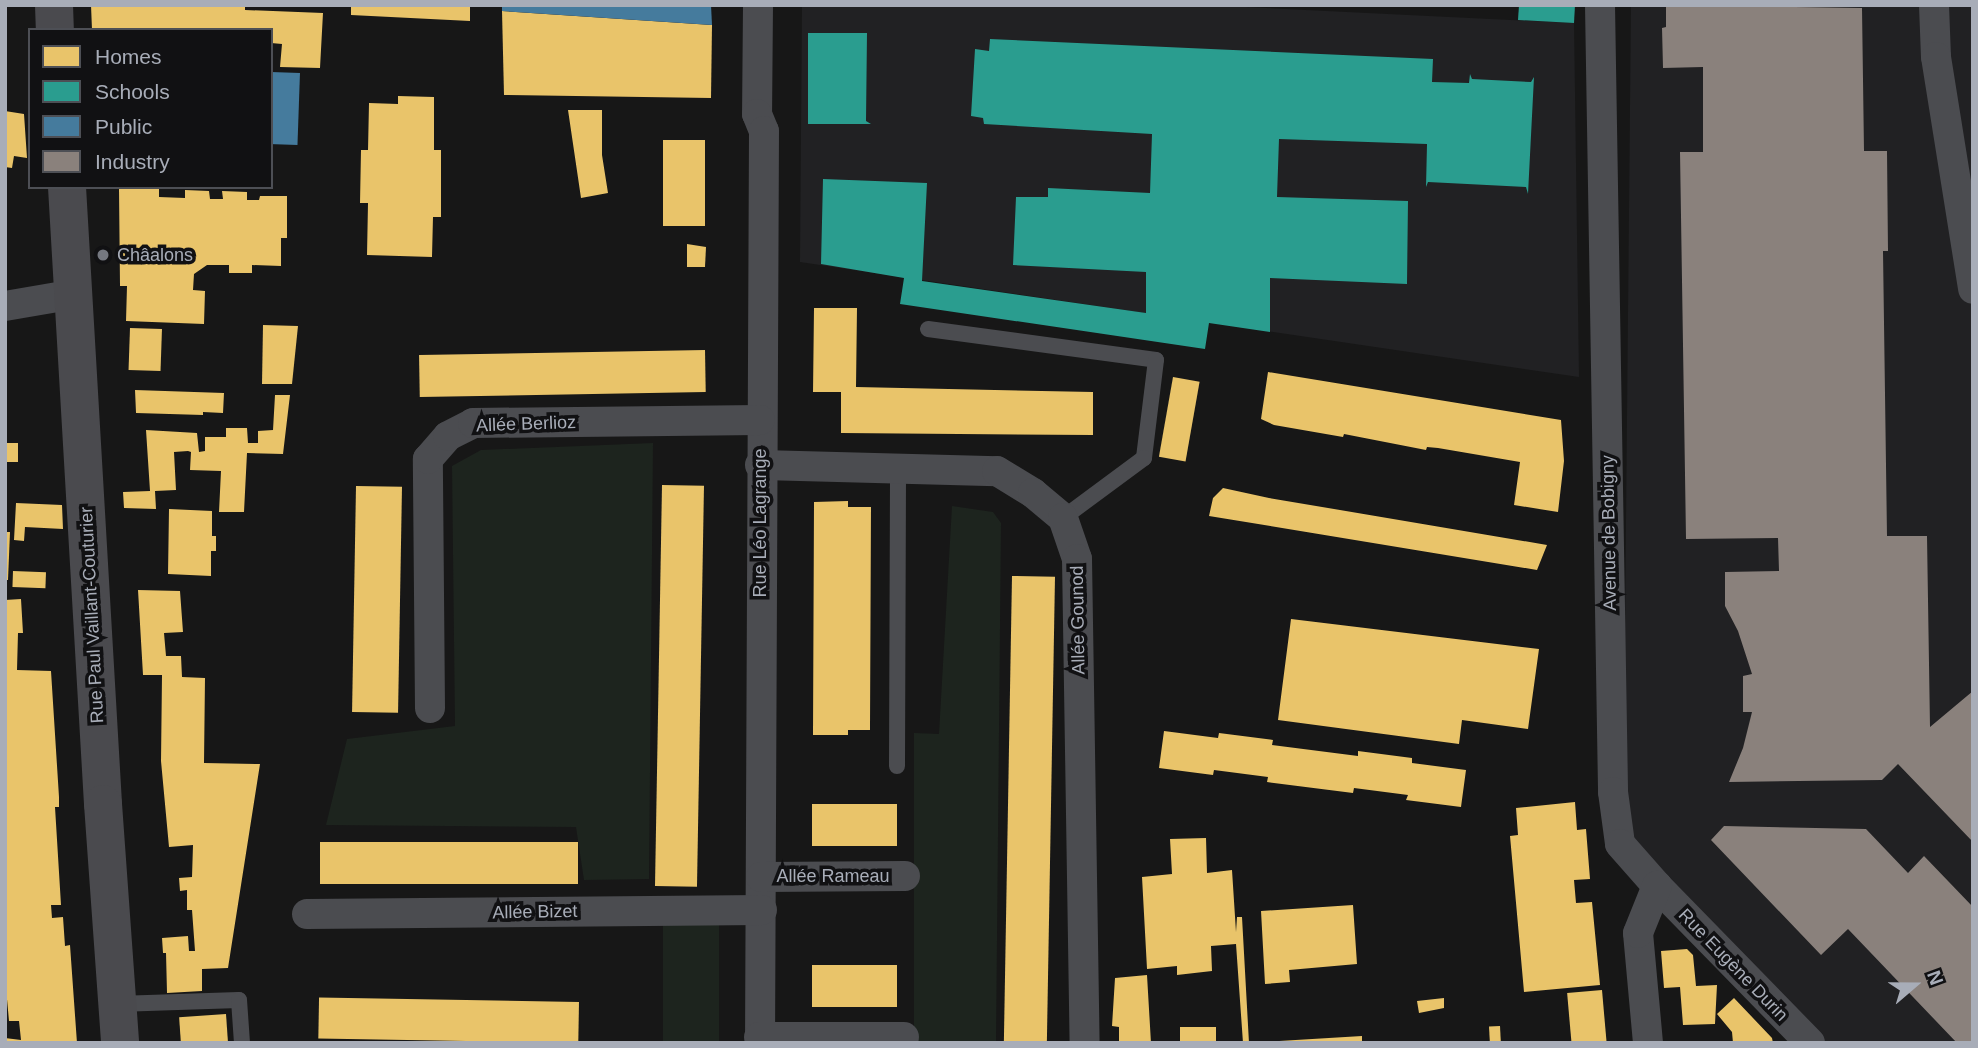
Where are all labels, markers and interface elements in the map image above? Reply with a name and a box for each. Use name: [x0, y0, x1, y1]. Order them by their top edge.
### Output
legend: [28, 28, 273, 189]
text: Homes: [95, 45, 162, 68]
text: Schools: [95, 80, 170, 103]
text: Public: [95, 115, 152, 138]
text: Industry: [95, 150, 170, 173]
place label: Châalons: [117, 244, 193, 266]
marker: Châalons: [95, 247, 111, 263]
street label: Allée Berlioz: [476, 411, 576, 437]
street label: Rue Léo Lagrange: [749, 448, 771, 598]
street label: Avenue de Bobigny: [1597, 455, 1621, 611]
street label: Rue Paul Vaillant-Couturier: [76, 506, 108, 724]
street label: Allée Gounod: [1066, 565, 1090, 675]
street label: Allée Rameau: [776, 865, 890, 887]
street label: Allée Bizet: [492, 900, 578, 924]
street label: Rue Eugène Durin: [1674, 904, 1792, 1026]
north arrow: [1880, 950, 1950, 1020]
text: N: [1923, 968, 1947, 988]

